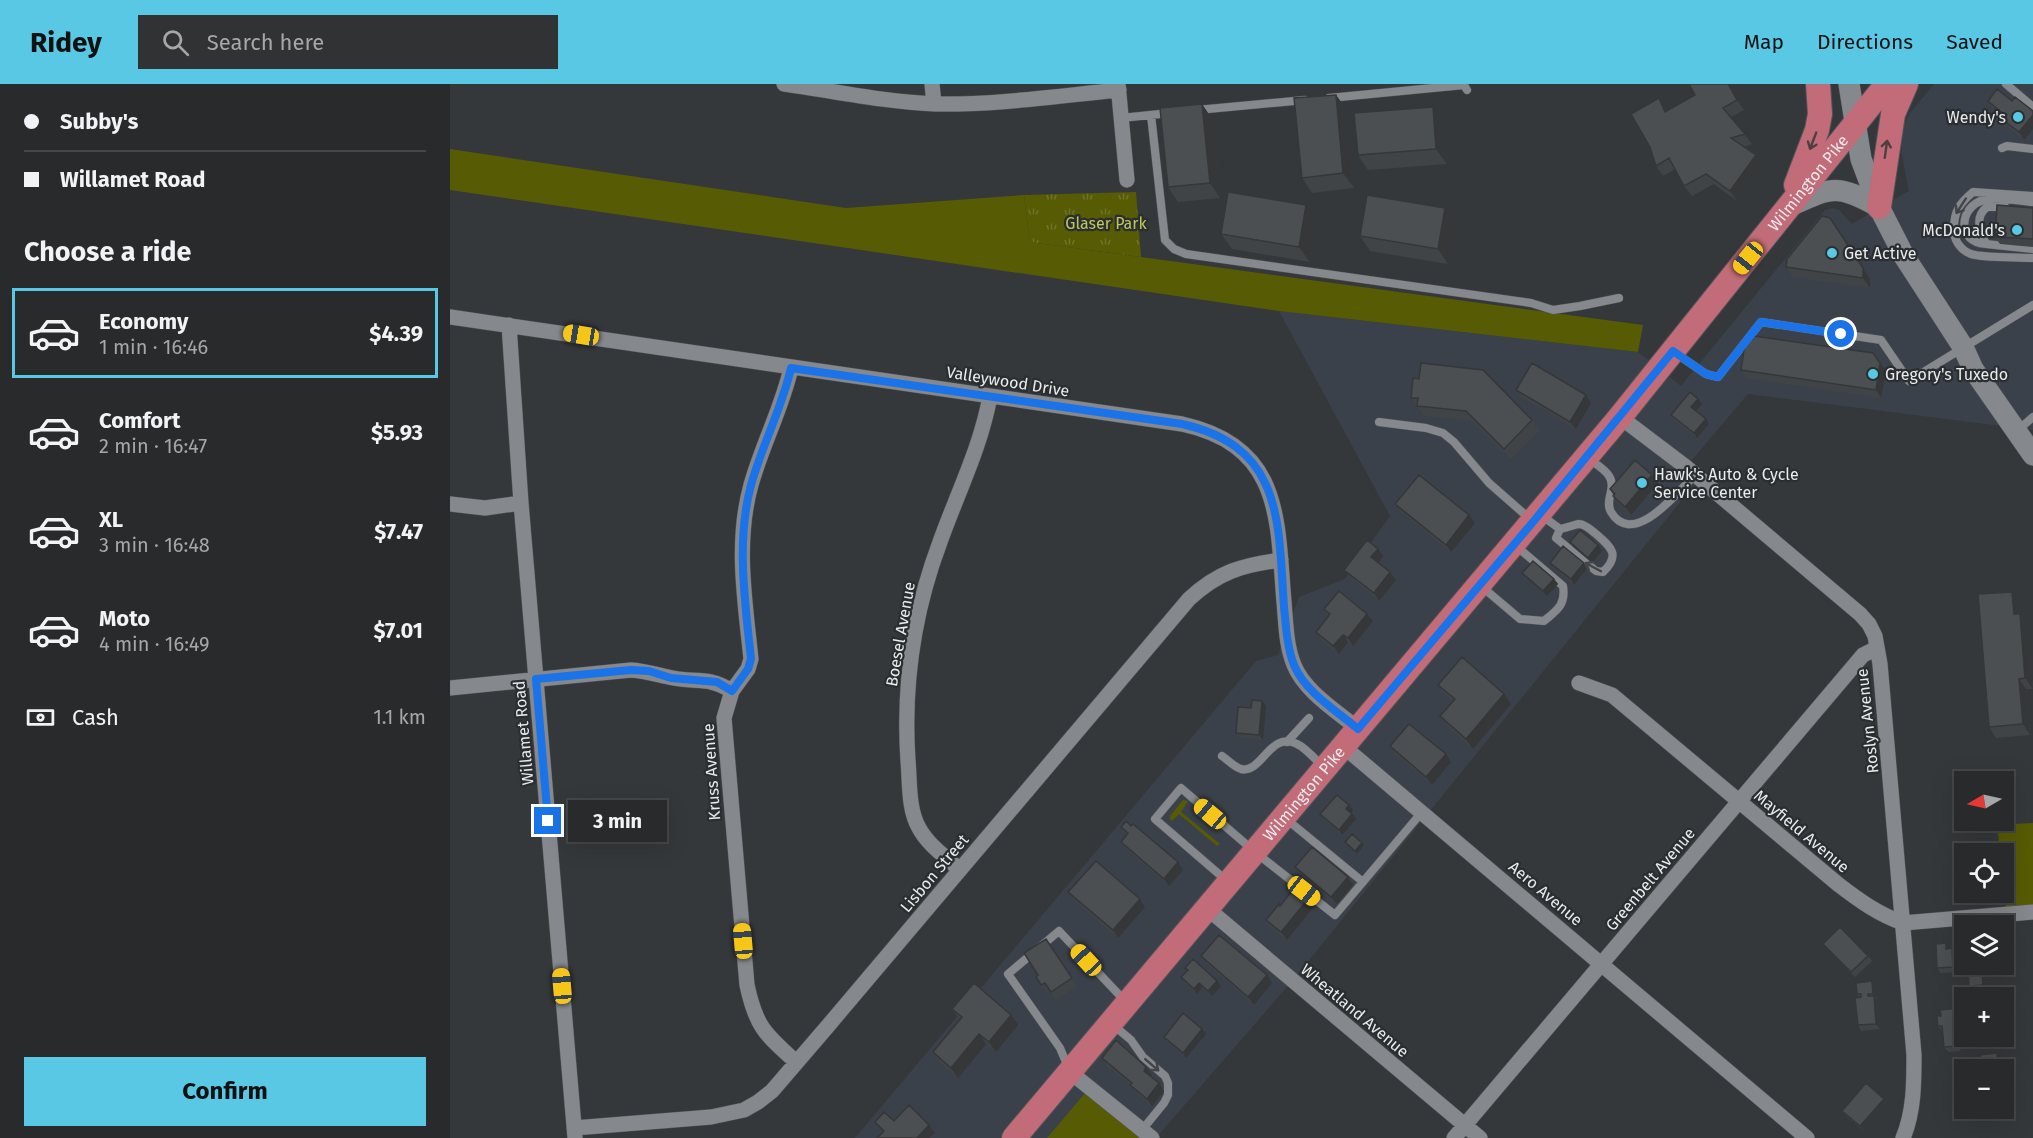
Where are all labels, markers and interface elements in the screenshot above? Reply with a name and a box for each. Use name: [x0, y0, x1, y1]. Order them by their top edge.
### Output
search box: [138, 15, 558, 69]
text: Ridey: [30, 26, 102, 59]
icon: search: [159, 26, 192, 59]
text: Search here: [207, 29, 324, 56]
text: Map: [1744, 29, 1784, 55]
text: Directions: [1817, 29, 1913, 55]
text: Saved: [1946, 29, 2003, 55]
text: Subby's: [60, 108, 138, 135]
place label: Wendy's: [1947, 108, 2006, 127]
marker: Wendy's: [2011, 110, 2025, 124]
street label: Wilmington Pike: [1764, 131, 1852, 235]
one-way arrow: [1807, 132, 1818, 150]
one-way arrow: [1881, 140, 1892, 160]
text: Willamet Road: [60, 166, 205, 193]
one-way arrow: [1954, 198, 1967, 215]
park label: Glaser Park: [1065, 214, 1147, 233]
place label: McDonald's: [1922, 221, 2005, 240]
marker: McDonald's: [2010, 223, 2024, 237]
text: Choose a ride: [24, 236, 191, 268]
car: [1730, 238, 1766, 278]
place label: Get Active: [1844, 244, 1916, 263]
marker: Get Active: [1825, 246, 1839, 260]
icon: car: [27, 306, 81, 360]
text: Economy: [99, 308, 188, 335]
text: $4.39: [369, 320, 423, 347]
route start: [1827, 320, 1854, 347]
car: [562, 323, 600, 347]
text: 1 min · 16:46: [99, 335, 208, 359]
street label: Valleywood Drive: [945, 362, 1071, 401]
place label: Gregory's Tuxedo: [1885, 365, 2008, 384]
marker: Gregory's Tuxedo: [1866, 367, 1880, 381]
icon: car: [27, 405, 81, 459]
text: Comfort: [99, 407, 180, 434]
text: $5.93: [371, 419, 423, 446]
text: 2 min · 16:47: [99, 434, 207, 458]
place label: Hawk's Auto & Cycle Service Center: [1654, 465, 1799, 502]
marker: Hawk's Auto & Cycle Service Center: [1635, 476, 1649, 490]
icon: car: [27, 504, 81, 558]
text: XL: [99, 506, 123, 533]
text: $7.47: [374, 518, 423, 545]
text: 3 min · 16:48: [99, 533, 210, 557]
one-way arrow: [1584, 561, 1602, 573]
street label: Boesel Avenue: [882, 580, 919, 688]
icon: car: [27, 603, 81, 657]
text: Moto: [99, 605, 150, 632]
text: $7.01: [373, 617, 423, 644]
text: 4 min · 16:49: [99, 632, 210, 656]
street label: Roslyn Avenue: [1853, 668, 1882, 774]
street label: Willamet Road: [509, 680, 538, 786]
icon: cash: [24, 701, 57, 734]
text: Cash: [72, 704, 119, 731]
text: 1.1 km: [373, 705, 426, 729]
street label: Kruss Avenue: [699, 723, 724, 821]
street label: Wilmington Pike: [1259, 743, 1349, 845]
north arrow: [1954, 771, 2014, 831]
map controls: [1954, 771, 2014, 1119]
street label: Mayfield Avenue: [1750, 786, 1853, 877]
car: [1190, 796, 1230, 832]
callout: 3 min: [569, 800, 668, 842]
route end: [534, 807, 561, 834]
text: 3 min: [593, 809, 642, 833]
street label: Greenbelt Avenue: [1602, 824, 1699, 935]
street label: Lisbon Street: [896, 830, 973, 916]
button: locate: [1954, 843, 2014, 903]
street label: Aero Avenue: [1505, 857, 1586, 930]
car: [1284, 873, 1324, 909]
button: layers: [1954, 915, 2014, 975]
car: [732, 922, 754, 960]
car: [1067, 941, 1105, 979]
street label: Wheatland Avenue: [1297, 960, 1413, 1061]
car: [551, 967, 573, 1005]
button: +: [1954, 987, 2014, 1047]
button: Confirm: [24, 1057, 426, 1126]
one-way arrow: [1144, 1058, 1159, 1072]
button: −: [1954, 1059, 2014, 1119]

